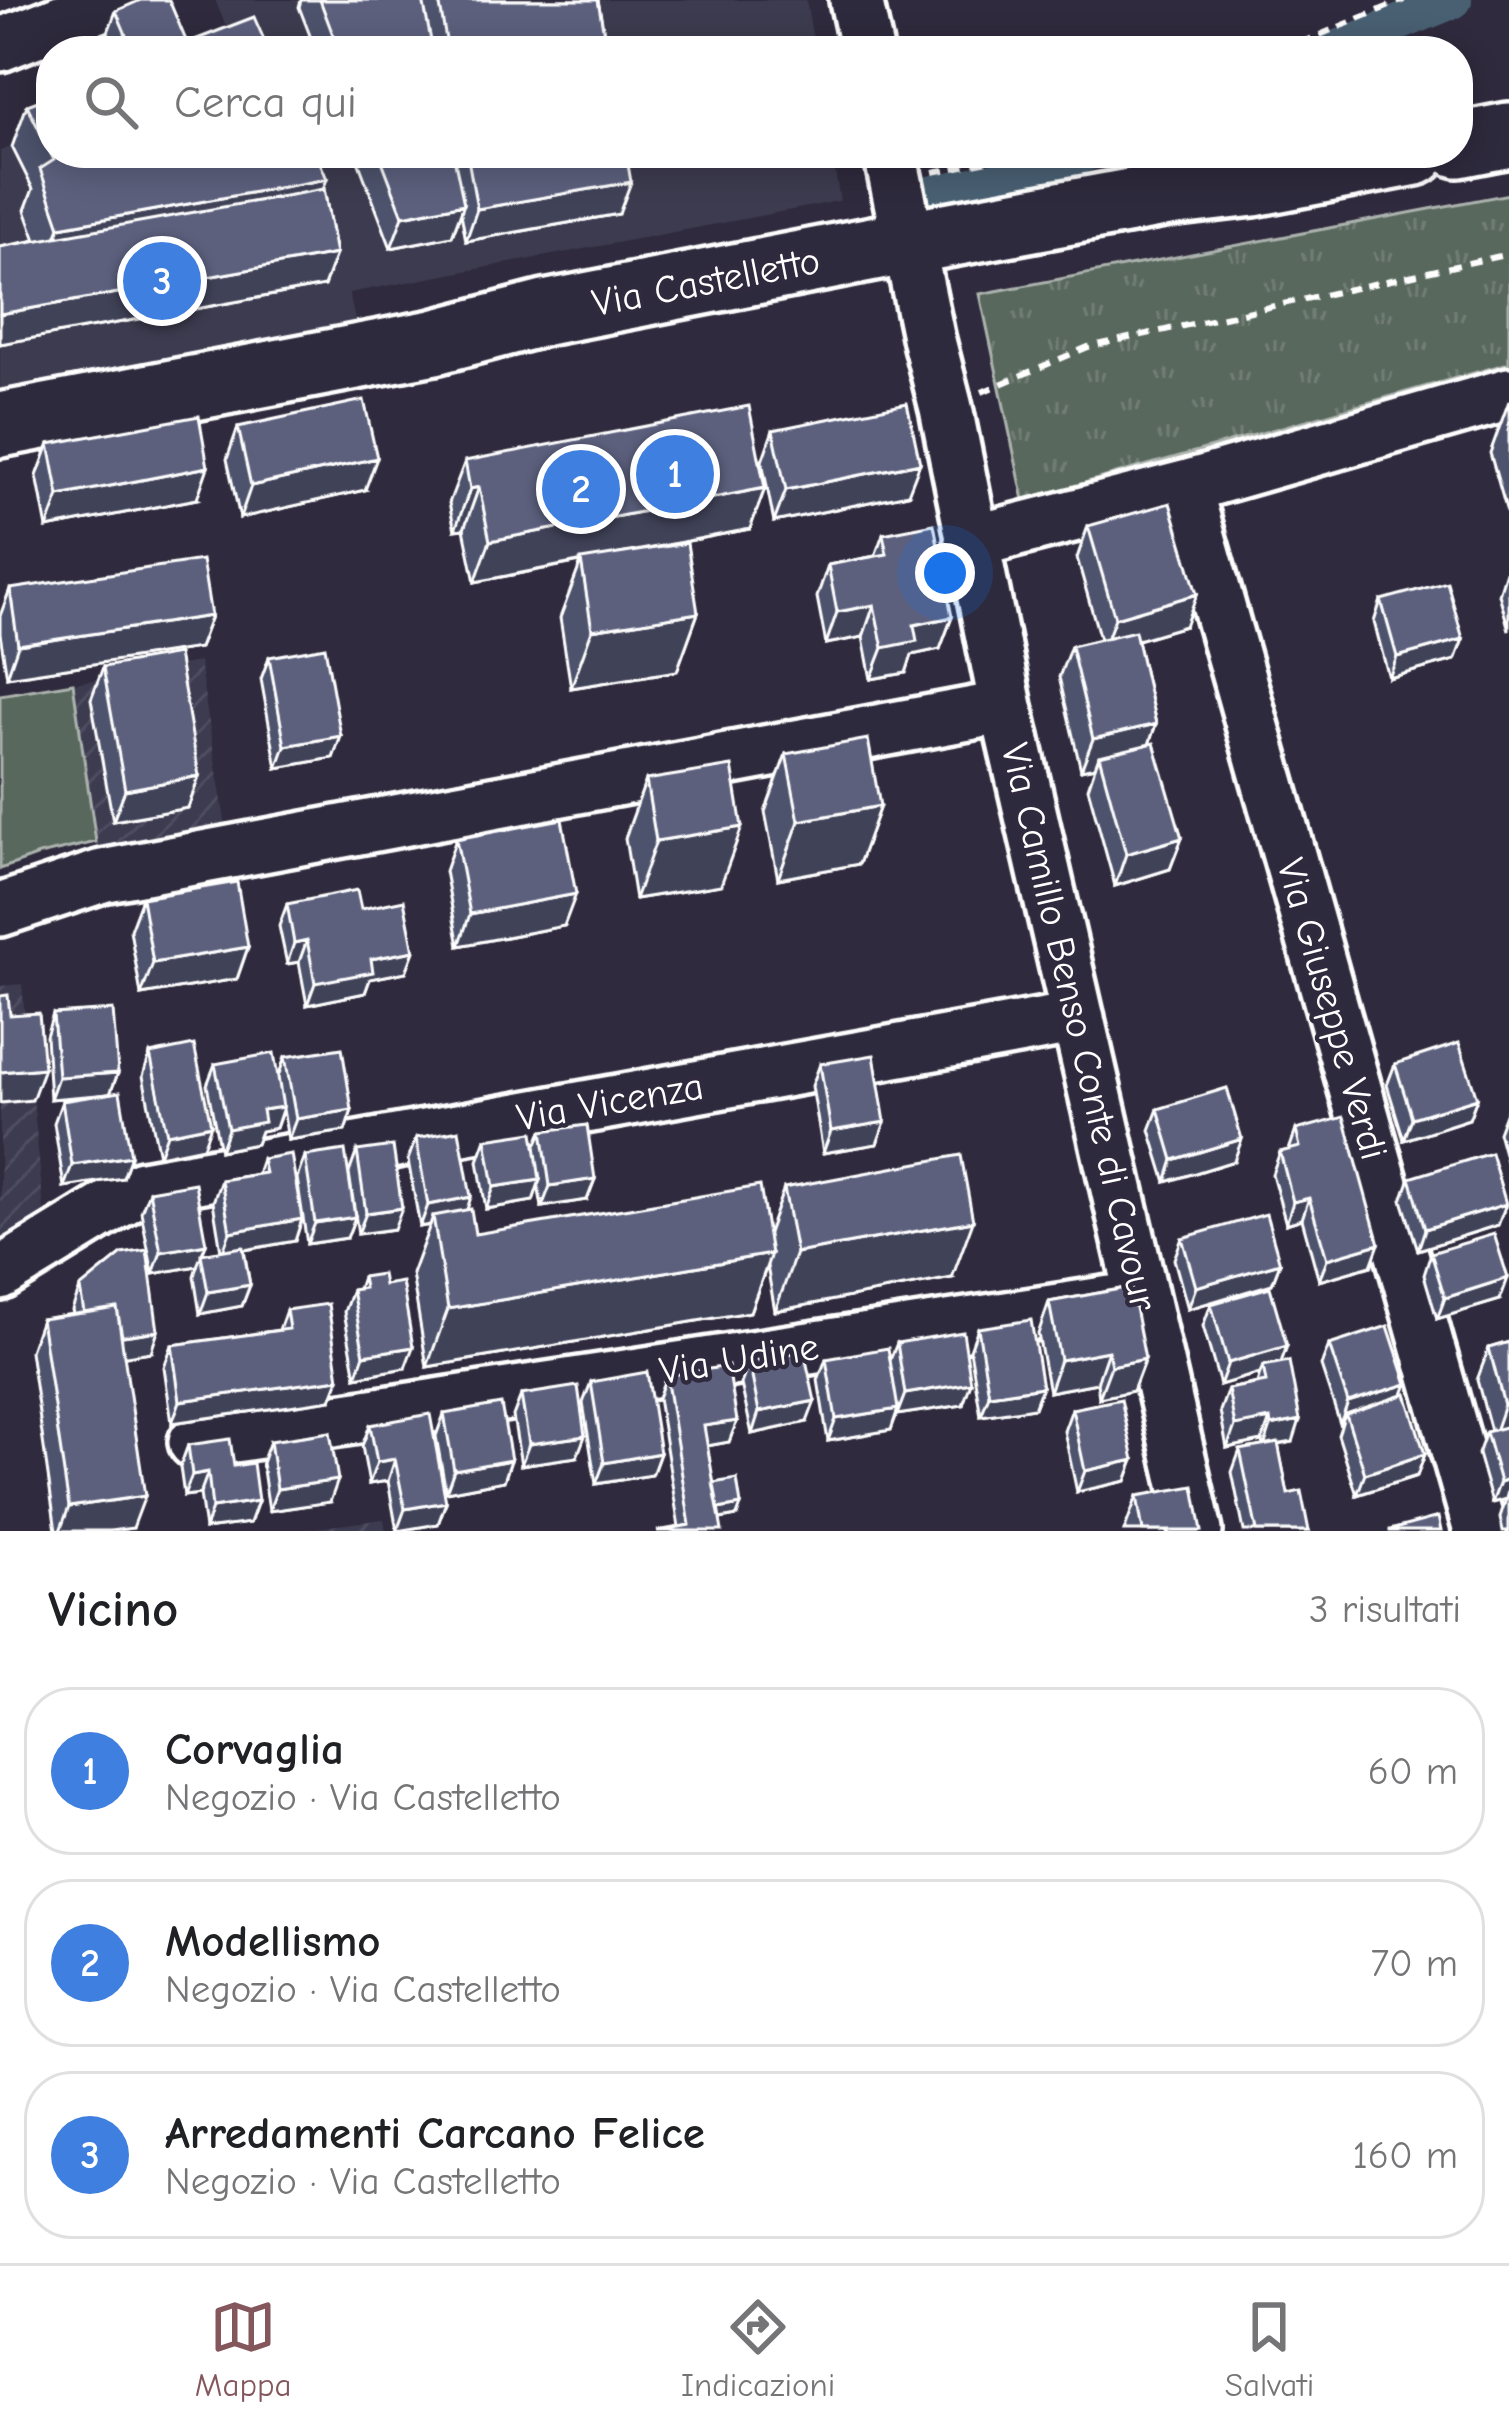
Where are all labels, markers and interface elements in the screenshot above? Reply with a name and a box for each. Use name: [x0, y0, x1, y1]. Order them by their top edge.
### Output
search box: [36, 36, 1473, 168]
icon: search: [78, 69, 144, 135]
text: Cerca qui: [174, 76, 357, 128]
pin: 3: [123, 236, 201, 326]
street label: Via Castelletto: [588, 238, 824, 326]
pin: 1: [636, 429, 714, 519]
pin: 2: [542, 444, 620, 534]
your location: [915, 543, 975, 603]
street label: Via Camillo Benso Conte di Cavour: [992, 739, 1166, 1316]
street label: Via Giuseppe Verdi: [1267, 853, 1397, 1165]
street label: Via Vicenza: [513, 1063, 707, 1141]
street label: Via Udine: [656, 1324, 822, 1394]
text: Vicino: [48, 1580, 178, 1639]
text: 3 risultati: [1309, 1587, 1461, 1632]
text: Corvaglia: [165, 1723, 344, 1775]
text: 1: [82, 1749, 98, 1794]
text: 60 m: [1368, 1749, 1458, 1794]
text: Negozio · Via Castelletto: [165, 1775, 561, 1820]
text: Modellismo: [165, 1915, 381, 1967]
text: 2: [80, 1941, 100, 1986]
text: 70 m: [1371, 1941, 1458, 1986]
text: Negozio · Via Castelletto: [165, 1967, 561, 2012]
text: Arredamenti Carcano Felice: [165, 2107, 705, 2159]
text: 3: [80, 2133, 100, 2178]
text: 160 m: [1352, 2133, 1458, 2178]
text: Negozio · Via Castelletto: [165, 2159, 561, 2204]
tab: Mappa: [195, 2294, 292, 2404]
tab: Indicazioni: [681, 2294, 835, 2404]
tab: Salvati: [1225, 2294, 1314, 2404]

